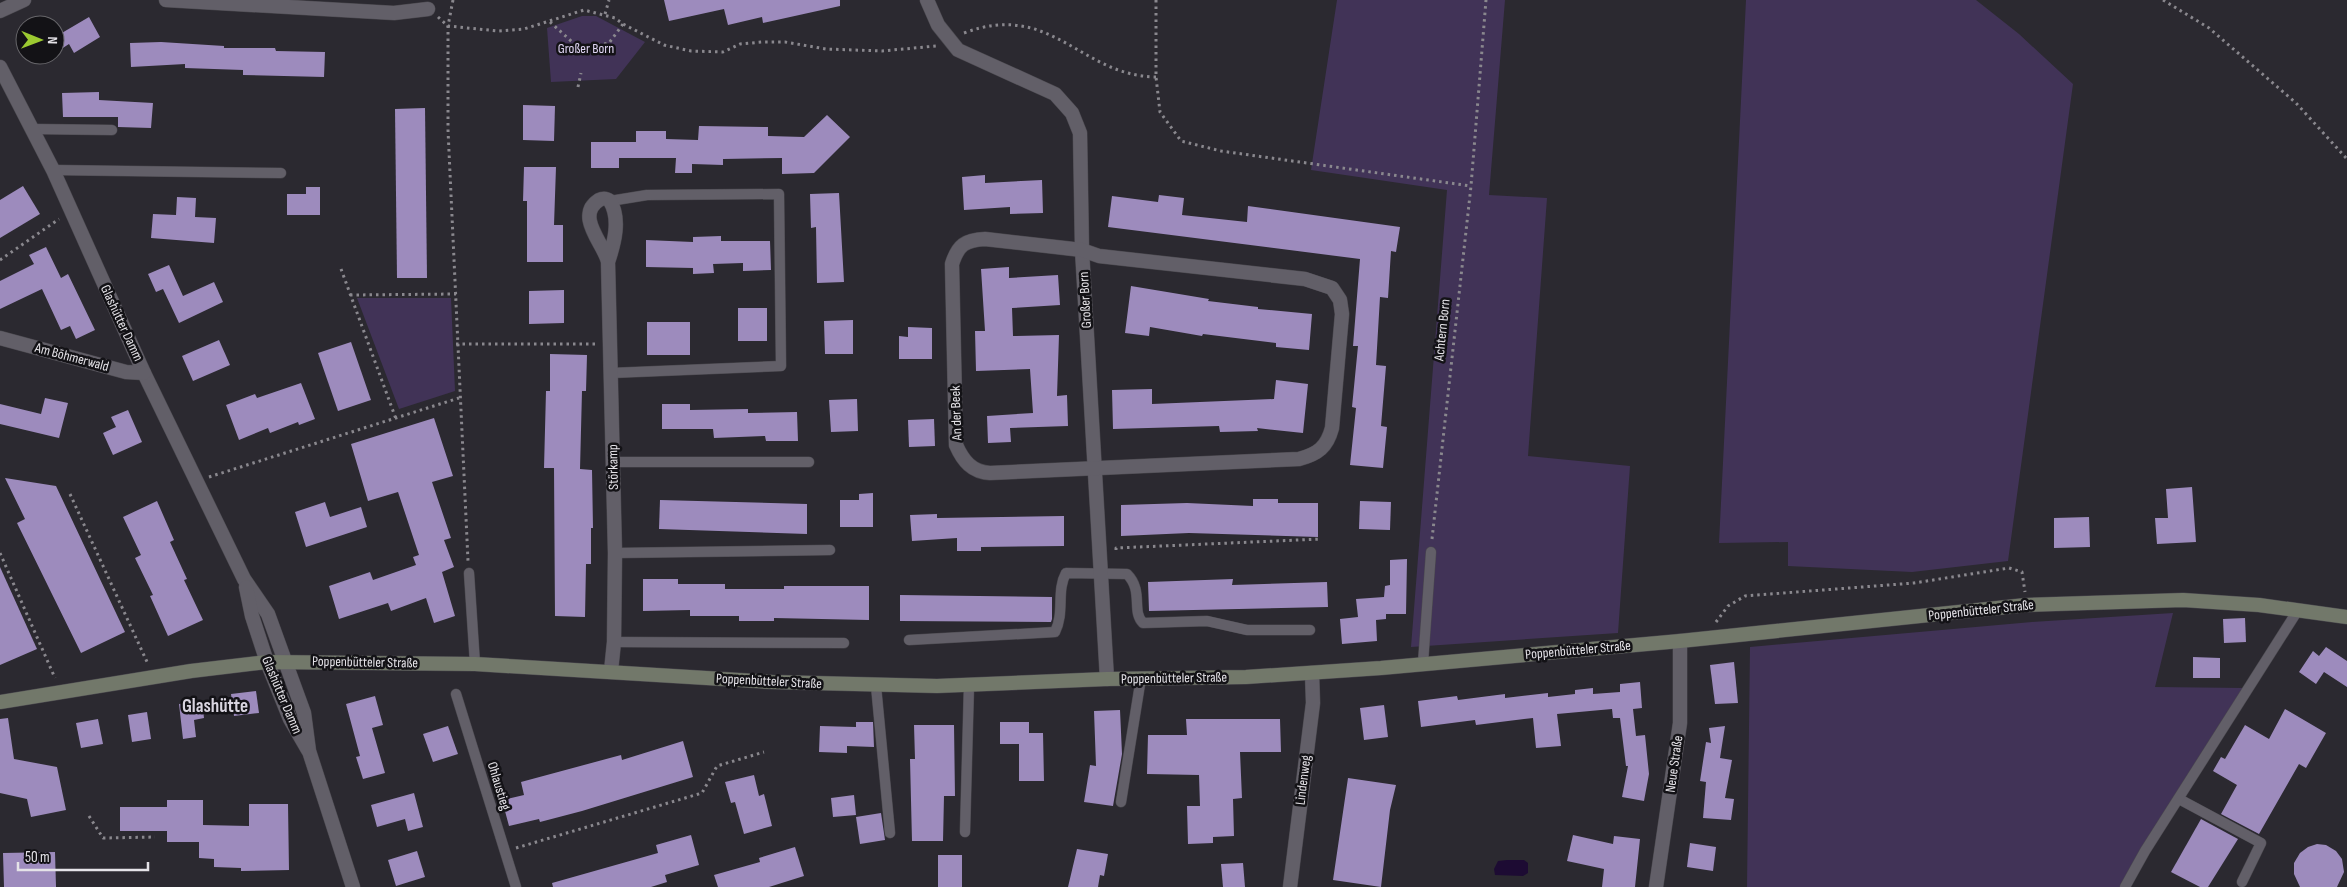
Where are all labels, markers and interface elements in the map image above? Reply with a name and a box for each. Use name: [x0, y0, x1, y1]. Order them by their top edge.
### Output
north arrow: [15, 15, 65, 65]
text: N: [44, 36, 61, 44]
park label: Großer Born: [558, 40, 614, 57]
street label: Großer Born: [1075, 271, 1095, 329]
street label: Glashütter Damm: [97, 282, 147, 364]
street label: Achtern Born: [1430, 298, 1454, 363]
street label: Am Böhmerwald: [32, 339, 111, 375]
street label: An der Beek: [947, 385, 965, 442]
street label: Störkamp: [604, 444, 622, 490]
street label: Poppenbütteler Straße: [1927, 596, 2035, 624]
street label: Poppenbütteler Straße: [1524, 637, 1632, 663]
street label: Poppenbütteler Straße: [312, 653, 418, 671]
street label: Glashütter Damm: [258, 654, 306, 736]
street label: Poppenbütteler Straße: [1121, 669, 1227, 687]
street label: Poppenbütteler Straße: [716, 670, 822, 692]
district label: Glashütte: [182, 695, 248, 718]
street label: Neue Straße: [1662, 734, 1686, 794]
street label: Lindenweg: [1292, 754, 1315, 806]
street label: Ohlaustieg: [484, 760, 515, 813]
scale bar: [18, 840, 148, 872]
text: 50 m: [25, 848, 50, 867]

